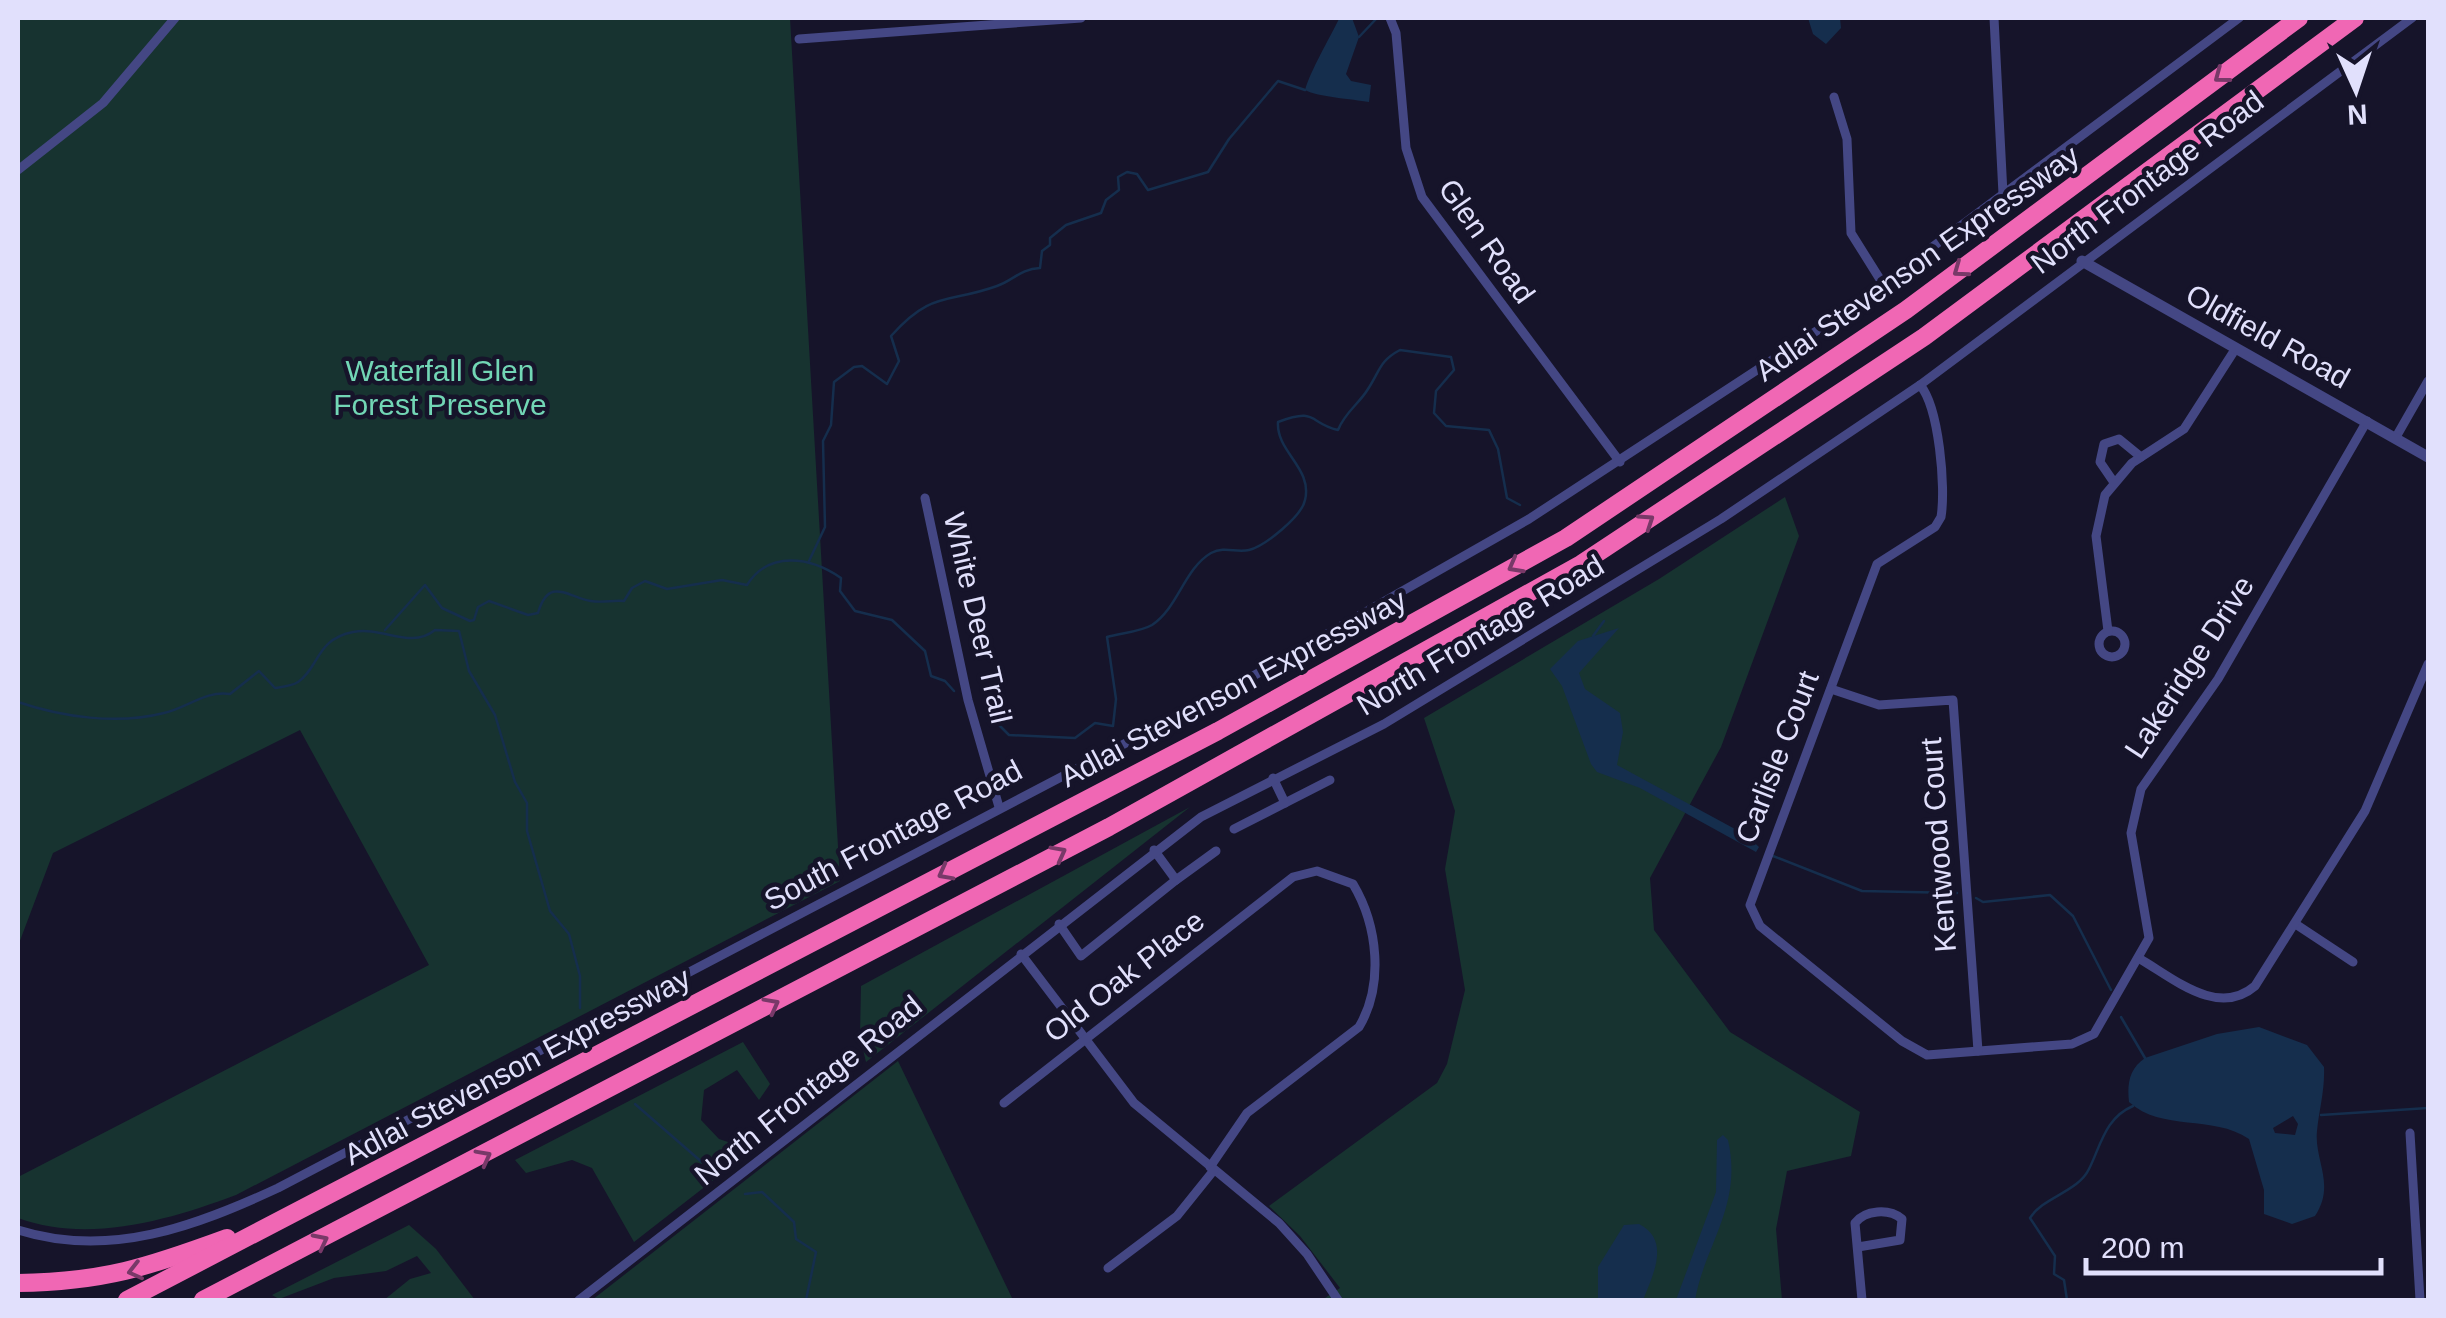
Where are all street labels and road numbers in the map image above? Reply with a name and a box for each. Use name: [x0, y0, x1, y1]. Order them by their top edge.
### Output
street label: North Frontage Road: [2025, 84, 2269, 280]
street label: Adlai Stevenson Expressway: [1749, 139, 2085, 387]
street label: Glen Road: [1432, 173, 1542, 309]
street label: Oldfield Road: [2181, 278, 2355, 394]
street label: White Deer Trail: [938, 510, 1018, 726]
street label: North Frontage Road: [1351, 548, 1609, 722]
street label: Lakeridge Drive: [2118, 570, 2260, 764]
street label: Adlai Stevenson Expressway: [1054, 583, 1412, 793]
street label: Carlisle Court: [1729, 666, 1825, 848]
street label: Kentwood Court: [1914, 736, 1962, 953]
street label: South Frontage Road: [759, 753, 1027, 917]
street label: Old Oak Place: [1038, 903, 1210, 1049]
street label: Adlai Stevenson Expressway: [338, 961, 696, 1171]
street label: North Frontage Road: [688, 988, 928, 1192]

